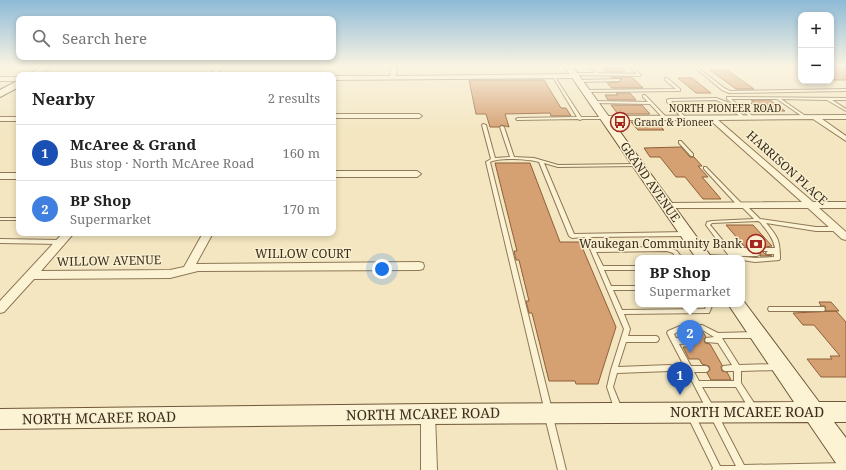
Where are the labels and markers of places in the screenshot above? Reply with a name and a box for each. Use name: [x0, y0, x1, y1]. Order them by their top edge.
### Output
bus stop icon: Grand & Pioneer: [609, 111, 631, 133]
place label: Grand & Pioneer: [634, 115, 714, 129]
bank icon: Waukegan Community Bank: [745, 233, 767, 255]
place label: Waukegan Community Bank: [579, 235, 743, 252]
pin: 2: [677, 320, 703, 353]
pin: 1: [667, 362, 693, 395]

